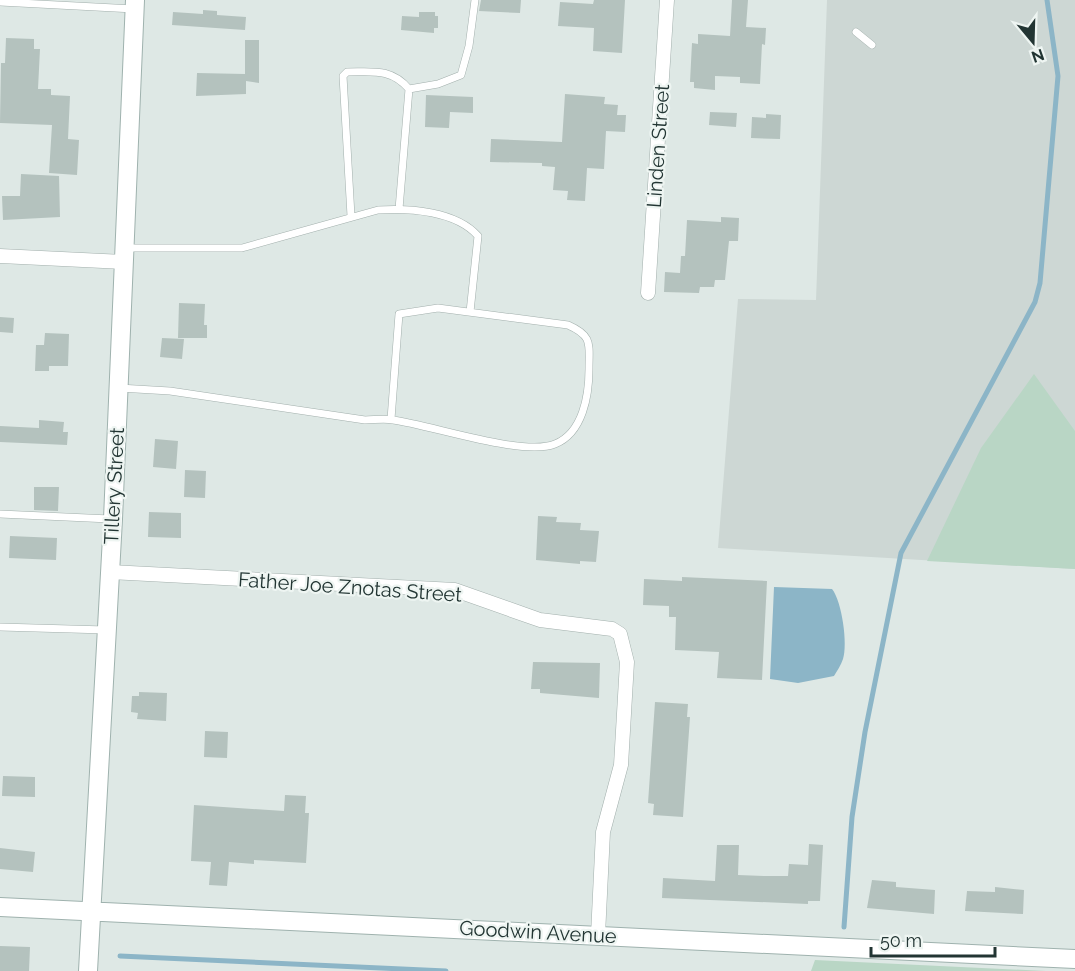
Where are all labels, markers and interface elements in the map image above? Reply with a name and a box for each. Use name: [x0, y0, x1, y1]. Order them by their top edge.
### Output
north arrow: [1003, 12, 1063, 72]
text: N: [1029, 45, 1047, 67]
street label: Linden Street: [642, 83, 674, 209]
street label: Tillery Street: [99, 427, 129, 545]
street label: Father Joe Znotas Street: [237, 567, 463, 607]
street label: Goodwin Avenue: [459, 916, 618, 948]
scale bar: [871, 920, 996, 958]
text: 50 m: [880, 930, 922, 951]

